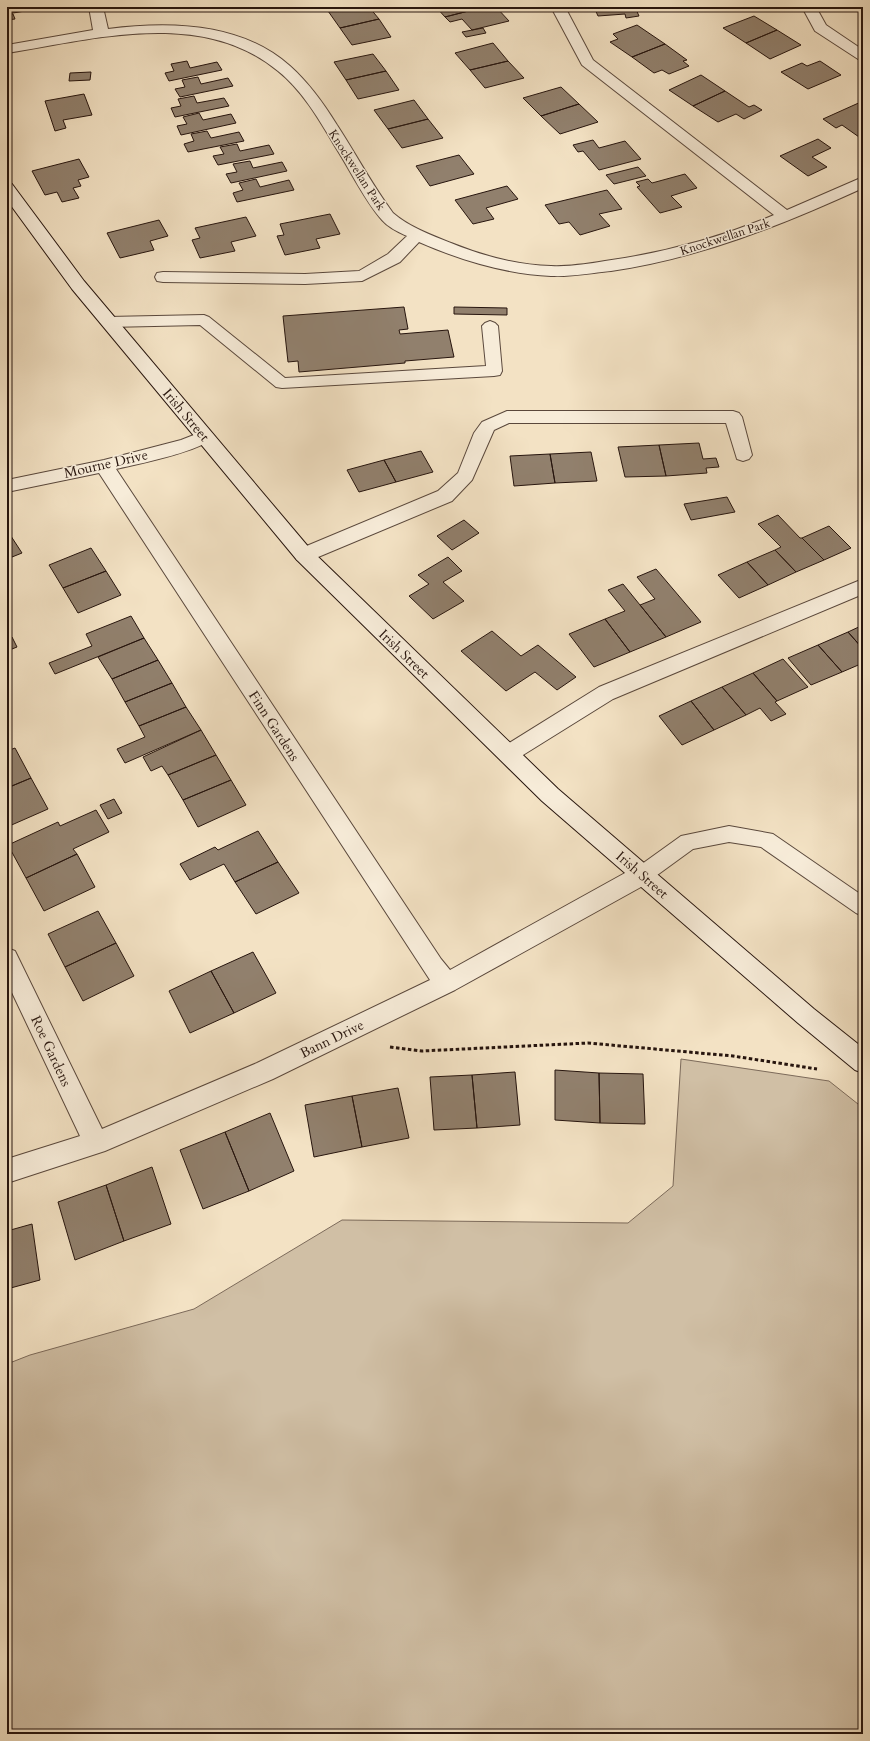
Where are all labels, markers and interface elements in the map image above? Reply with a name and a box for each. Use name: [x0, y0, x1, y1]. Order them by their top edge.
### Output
street label: Knockwellan Park: [325, 126, 390, 214]
street label: Knockwellan Park: [678, 215, 773, 259]
street label: Irish Street: [158, 385, 214, 446]
street label: Mourne Drive: [62, 445, 150, 483]
street label: Irish Street: [375, 625, 434, 683]
street label: Finn Gardens: [244, 687, 304, 765]
street label: Irish Street: [612, 847, 673, 903]
street label: Roe Gardens: [26, 1013, 76, 1090]
street label: Bann Drive: [297, 1015, 367, 1063]

